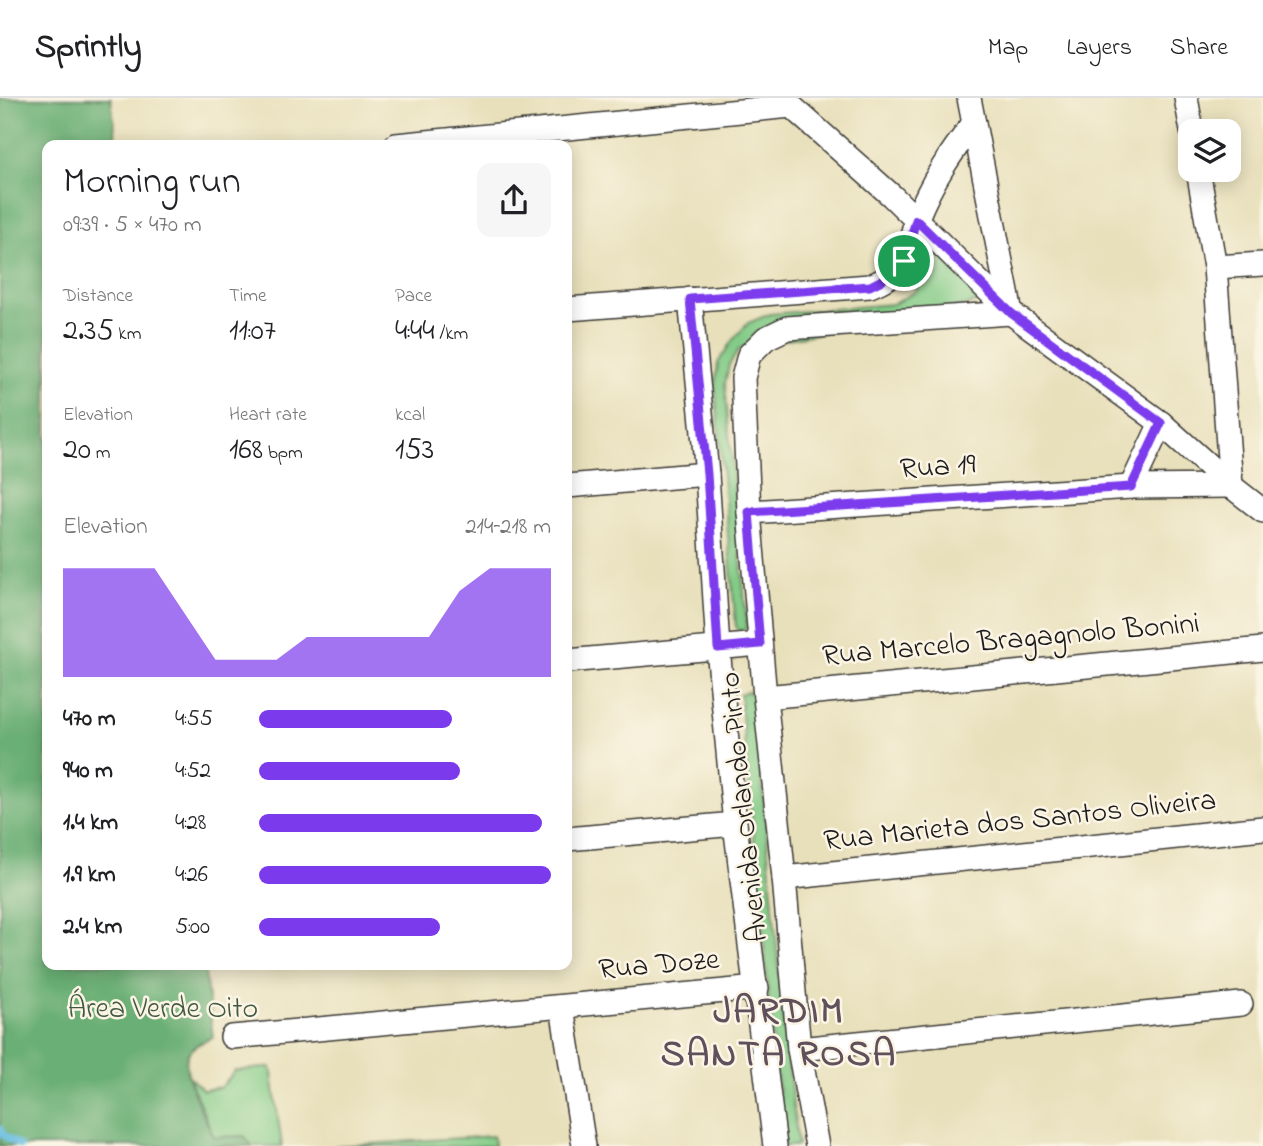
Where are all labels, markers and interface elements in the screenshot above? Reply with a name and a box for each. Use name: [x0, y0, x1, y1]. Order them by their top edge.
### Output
text: Sprintly: [35, 24, 142, 72]
text: Map: [988, 31, 1028, 66]
text: Layers: [1066, 31, 1132, 66]
text: Share: [1170, 31, 1228, 66]
map controls: [1178, 119, 1241, 182]
button: layers: [1178, 119, 1241, 182]
text: Morning run: [63, 155, 241, 211]
button: share: [477, 163, 551, 237]
text: 09:39 · 5 × 470 m: [63, 209, 202, 242]
pin: [874, 231, 934, 291]
icon: arrive: [885, 242, 923, 280]
text: Distance: [63, 283, 133, 310]
text: Time: [229, 283, 267, 310]
text: Pace: [395, 283, 432, 310]
text: 2.35: [63, 310, 114, 354]
text: 11:07: [229, 310, 276, 354]
text: 4:44: [395, 310, 435, 354]
text: km: [114, 321, 141, 348]
text: /km: [435, 321, 468, 348]
text: Elevation: [63, 402, 133, 429]
text: Heart rate: [229, 402, 307, 429]
text: kcal: [395, 402, 425, 429]
text: 20: [63, 429, 91, 473]
text: 168: [229, 429, 263, 473]
text: 153: [395, 429, 434, 473]
text: m: [91, 440, 110, 467]
text: bpm: [263, 440, 303, 467]
street label: Rua 19: [899, 443, 977, 493]
text: Elevation: [63, 511, 148, 544]
text: 214–218 m: [465, 511, 551, 544]
street label: Rua Marcelo Bragagnolo Bonini: [820, 603, 1202, 679]
street label: Avenida Orlando Pinto: [709, 670, 781, 944]
text: 470 m: [63, 703, 116, 736]
text: 4:55: [175, 703, 213, 736]
text: 940 m: [63, 755, 113, 788]
text: 4:52: [175, 755, 211, 788]
street label: Rua Marieta dos Santos Oliveira: [821, 779, 1219, 865]
text: 1.4 km: [63, 807, 118, 840]
text: 4:28: [175, 807, 207, 840]
text: 1.9 km: [63, 859, 116, 892]
text: 4:26: [175, 859, 208, 892]
text: 2.4 km: [63, 911, 122, 944]
text: 5:00: [175, 911, 210, 944]
street label: Rua Doze: [597, 939, 722, 993]
district label: JARDIM SANTA ROSA: [661, 986, 897, 1083]
park label: Área Verde Oito: [68, 988, 258, 1032]

